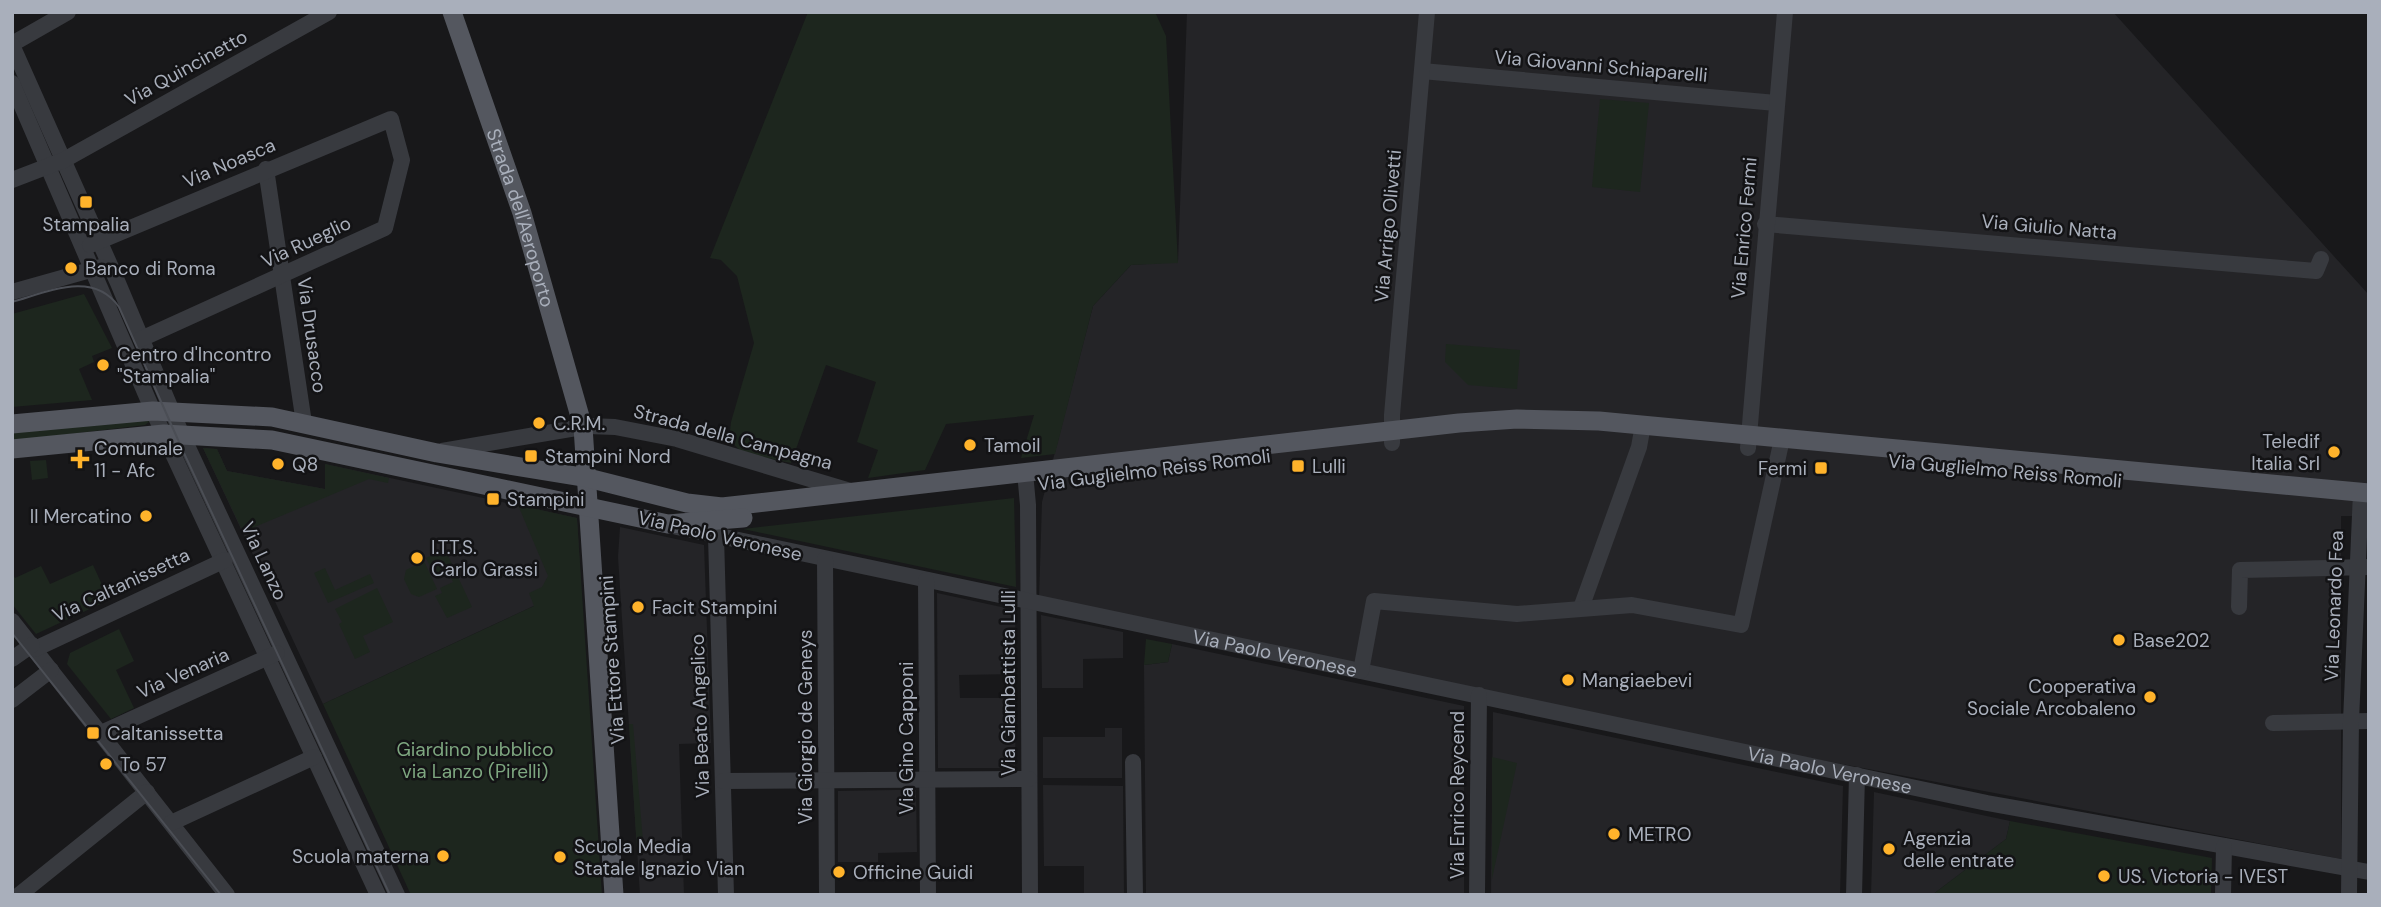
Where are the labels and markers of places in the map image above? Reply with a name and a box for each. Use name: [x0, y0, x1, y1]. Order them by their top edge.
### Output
marker: Stampalia: [78, 194, 94, 210]
place label: Stampalia: [42, 212, 130, 237]
place label: Banco di Roma: [85, 256, 216, 281]
marker: Banco di Roma: [63, 260, 79, 276]
place label: Centro d'Incontro "Stampalia": [117, 342, 271, 389]
marker: Centro d'Incontro "Stampalia": [95, 357, 111, 373]
place label: C.R.M.: [553, 411, 605, 436]
marker: C.R.M.: [531, 415, 547, 431]
place label: Teledif Italia Srl: [2251, 429, 2320, 476]
place label: Tamoil: [984, 433, 1041, 458]
place label: Comunale 11 - Afc: [94, 436, 183, 483]
marker: Tamoil: [962, 437, 978, 453]
place label: Stampini Nord: [545, 444, 671, 469]
marker: Teledif Italia Srl: [2326, 444, 2342, 460]
marker: Stampini Nord: [523, 448, 539, 464]
marker: Comunale 11 - Afc: [72, 451, 88, 467]
place label: Q8: [292, 452, 318, 477]
place label: Lulli: [1312, 454, 1346, 479]
marker: Q8: [270, 456, 286, 472]
place label: Fermi: [1758, 456, 1807, 481]
marker: Lulli: [1290, 458, 1306, 474]
marker: Fermi: [1813, 460, 1829, 476]
place label: Stampini: [507, 487, 585, 512]
marker: Stampini: [485, 491, 501, 507]
place label: Il Mercatino: [30, 504, 132, 529]
marker: Il Mercatino: [138, 508, 154, 524]
place label: I.T.T.S. Carlo Grassi: [431, 535, 538, 582]
marker: I.T.T.S. Carlo Grassi: [409, 550, 425, 566]
place label: Facit Stampini: [652, 595, 777, 620]
marker: Facit Stampini: [630, 599, 646, 615]
place label: Base202: [2133, 628, 2210, 653]
marker: Base202: [2111, 632, 2127, 648]
place label: Mangiaebevi: [1582, 668, 1692, 693]
marker: Mangiaebevi: [1560, 672, 1576, 688]
place label: Cooperativa Sociale Arcobaleno: [1967, 674, 2136, 721]
marker: Cooperativa Sociale Arcobaleno: [2142, 689, 2158, 705]
place label: Caltanissetta: [107, 721, 223, 746]
marker: Caltanissetta: [85, 725, 101, 741]
place label: To 57: [120, 752, 167, 777]
marker: To 57: [98, 756, 114, 772]
place label: METRO: [1628, 822, 1691, 847]
marker: METRO: [1606, 826, 1622, 842]
place label: Agenzia delle entrate: [1903, 826, 2014, 873]
place label: Scuola Media Statale Ignazio Vian: [574, 834, 745, 881]
marker: Agenzia delle entrate: [1881, 841, 1897, 857]
place label: Scuola materna: [292, 844, 429, 869]
marker: Scuola materna: [435, 848, 451, 864]
marker: Scuola Media Statale Ignazio Vian: [552, 849, 568, 865]
place label: Officine Guidi: [853, 860, 973, 885]
marker: Officine Guidi: [831, 864, 847, 880]
place label: US. Victoria - IVEST: [2118, 864, 2289, 889]
marker: US. Victoria - IVEST: [2096, 868, 2112, 884]

